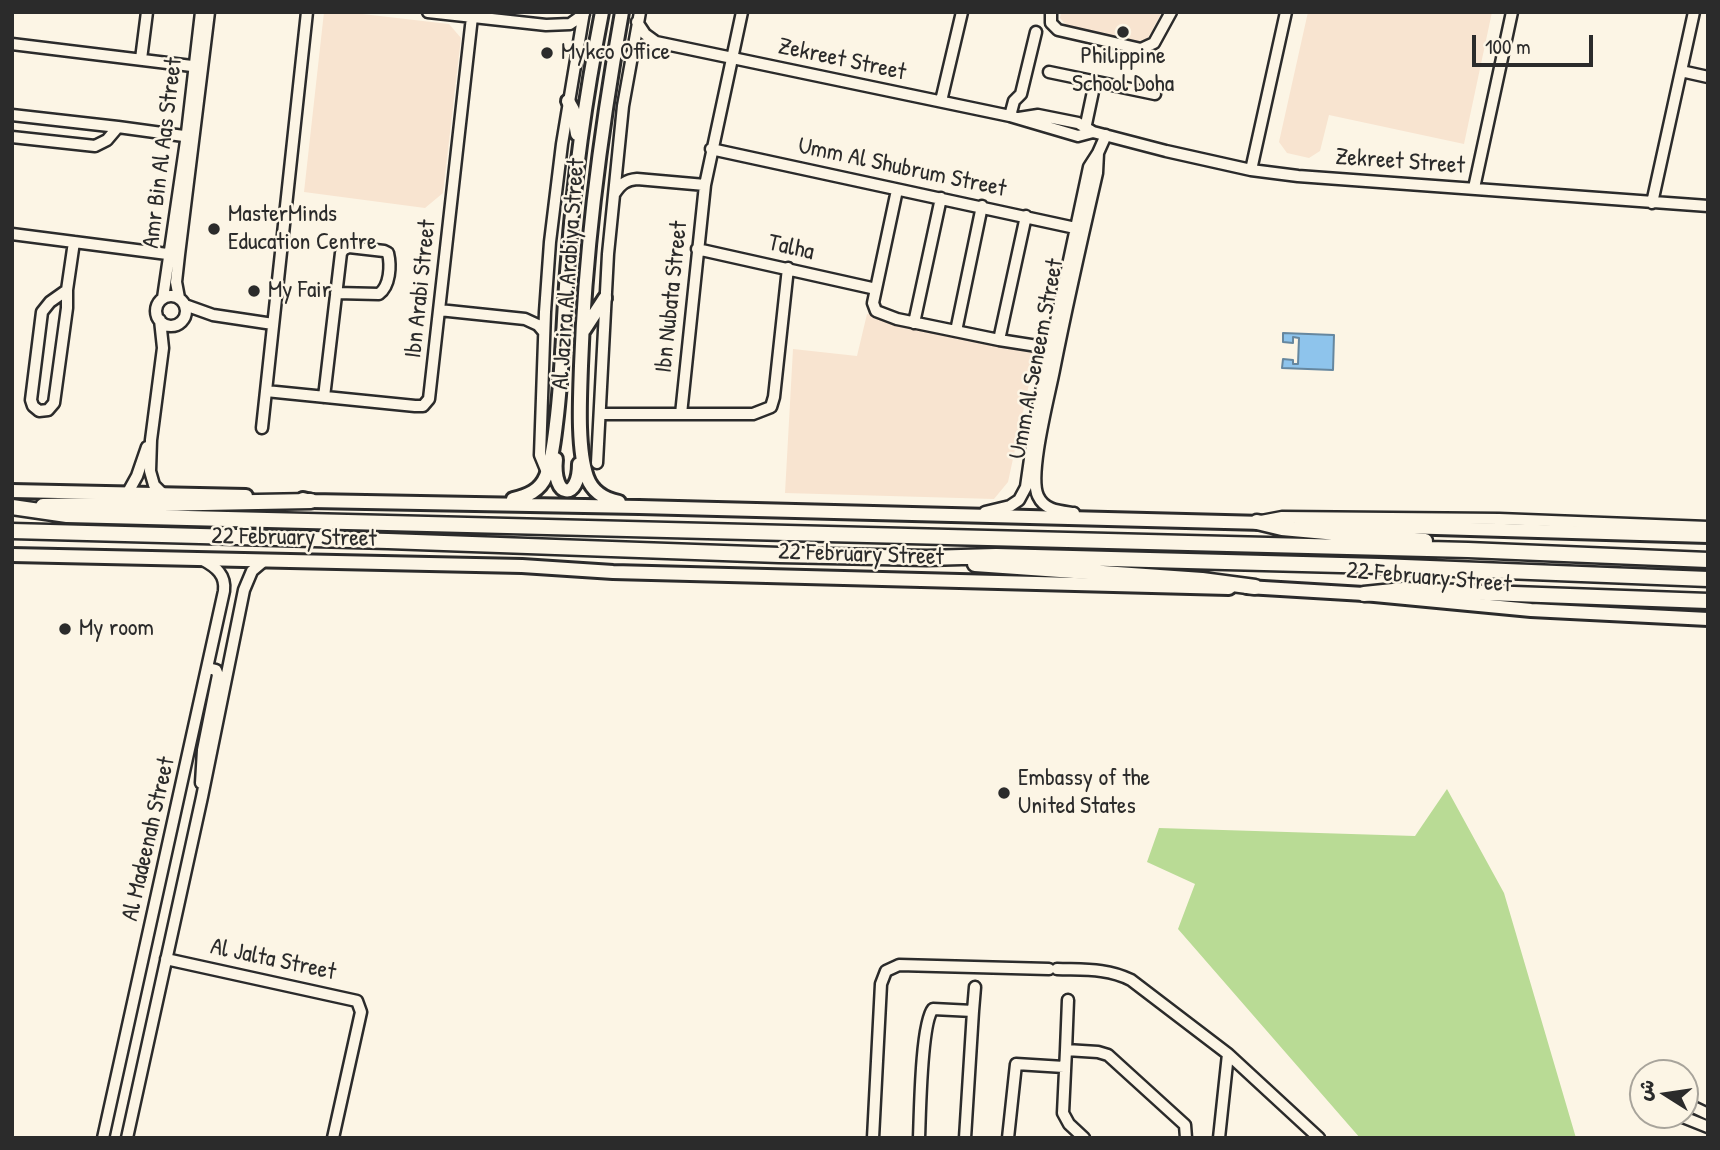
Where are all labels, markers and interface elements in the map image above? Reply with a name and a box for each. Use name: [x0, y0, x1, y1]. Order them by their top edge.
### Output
scale bar: [1475, 21, 1596, 65]
marker: Philippine School Doha: [1115, 24, 1131, 40]
street label: Zekreet Street: [776, 32, 908, 88]
text: 100 m: [1485, 32, 1531, 61]
place label: Mykco Office: [561, 39, 670, 67]
place label: Philippine School Doha: [1072, 43, 1174, 99]
marker: Mykco Office: [539, 45, 555, 61]
street label: Amr Bin Al Aas Street: [137, 56, 189, 250]
street label: Umm Al Shubrum Street: [795, 132, 1009, 204]
street label: Zekreet Street: [1334, 143, 1466, 181]
street label: Al Jazira Al Arabiya Street: [547, 157, 591, 391]
place label: MasterMinds Education Centre: [228, 201, 377, 257]
street label: Ibn Arabi Street: [399, 218, 443, 360]
street label: Ibn Nubata Street: [650, 220, 694, 374]
marker: MasterMinds Education Centre: [206, 221, 222, 237]
street label: Talha: [765, 229, 817, 267]
street label: Umm Al Seneem Street: [1003, 257, 1071, 461]
place label: My Fair: [268, 277, 331, 305]
marker: My Fair: [246, 283, 262, 299]
street label: 22 February Street: [211, 522, 377, 554]
street label: 22 February Street: [778, 538, 944, 572]
street label: 22 February Street: [1345, 556, 1513, 600]
place label: My room: [79, 615, 154, 643]
marker: My room: [57, 621, 73, 637]
street label: Al Madeenah Street: [116, 754, 182, 924]
place label: Embassy of the United States: [1018, 765, 1150, 821]
marker: Embassy of the United States: [996, 785, 1012, 801]
street label: Al Jalta Street: [208, 933, 338, 987]
north arrow: [1629, 1059, 1699, 1129]
text: ش: [1631, 1077, 1660, 1103]

